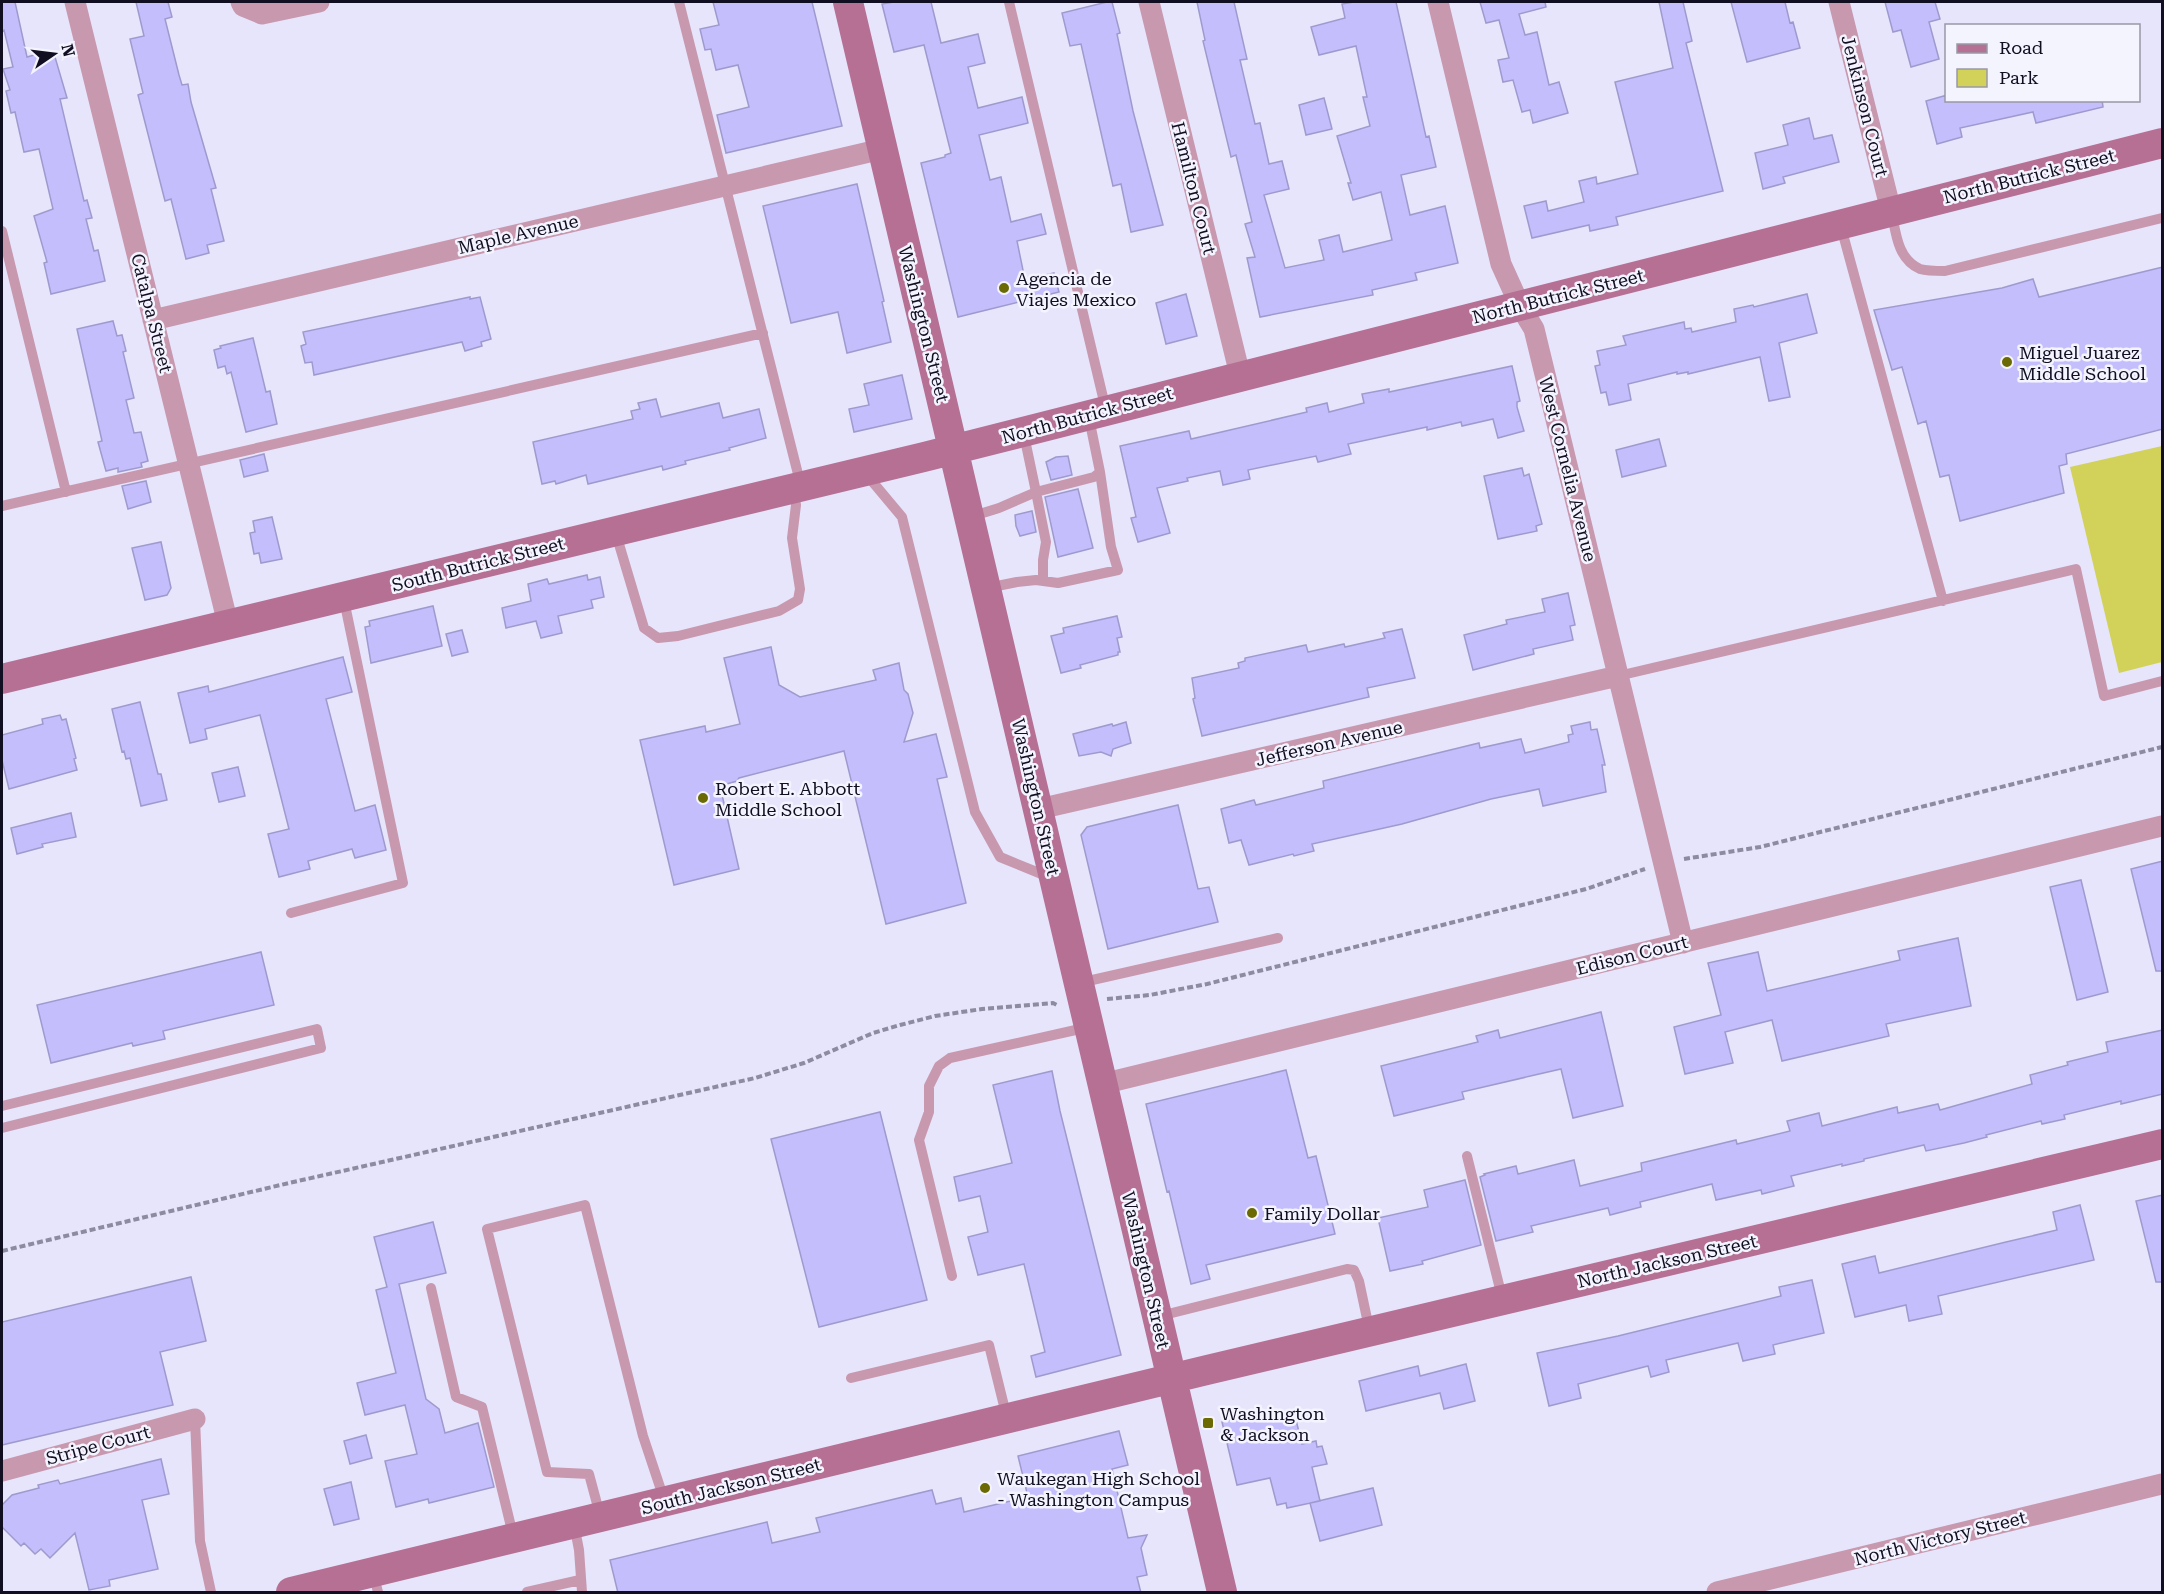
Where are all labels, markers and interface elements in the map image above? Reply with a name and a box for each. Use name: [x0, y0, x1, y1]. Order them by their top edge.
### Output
north arrow: [24, 24, 84, 84]
legend: [1945, 24, 2140, 102]
street label: Jenkinson Court: [1837, 33, 1893, 179]
text: Road: [1999, 37, 2044, 58]
text: N: [57, 42, 79, 59]
text: Park: [1999, 67, 2039, 88]
street label: Hamilton Court: [1167, 120, 1221, 257]
street label: North Butrick Street: [1941, 144, 2117, 208]
street label: Maple Avenue: [456, 210, 580, 258]
street label: Washington Street: [894, 244, 954, 405]
street label: Catalpa Street: [127, 251, 177, 375]
street label: North Butrick Street: [1470, 264, 1646, 328]
place label: Agencia de Viajes Mexico: [1016, 268, 1136, 310]
marker: Agencia de Viajes Mexico: [997, 281, 1011, 295]
place label: Miguel Juarez Middle School: [2019, 342, 2146, 384]
marker: Miguel Juarez Middle School: [2000, 355, 2014, 369]
street label: West Cornelia Avenue: [1535, 374, 1601, 564]
street label: North Butrick Street: [999, 382, 1175, 448]
street label: South Butrick Street: [389, 532, 567, 596]
street label: Washington Street: [1008, 716, 1064, 878]
street label: Jefferson Avenue: [1253, 716, 1405, 770]
place label: Robert E. Abbott Middle School: [715, 778, 860, 820]
marker: Robert E. Abbott Middle School: [696, 791, 710, 805]
street label: Edison Court: [1574, 931, 1690, 979]
street label: Washington Street: [1118, 1189, 1174, 1351]
place label: Family Dollar: [1264, 1203, 1380, 1224]
marker: Family Dollar: [1245, 1206, 1259, 1220]
street label: North Jackson Street: [1575, 1230, 1759, 1292]
place label: Washington & Jackson: [1220, 1403, 1325, 1445]
marker: Washington & Jackson: [1201, 1416, 1215, 1430]
street label: Stripe Court: [44, 1421, 153, 1469]
street label: South Jackson Street: [639, 1453, 823, 1519]
place label: Waukegan High School - Washington Campus: [997, 1468, 1200, 1510]
marker: Waukegan High School - Washington Campus: [978, 1481, 992, 1495]
street label: North Victory Street: [1852, 1506, 2028, 1570]

